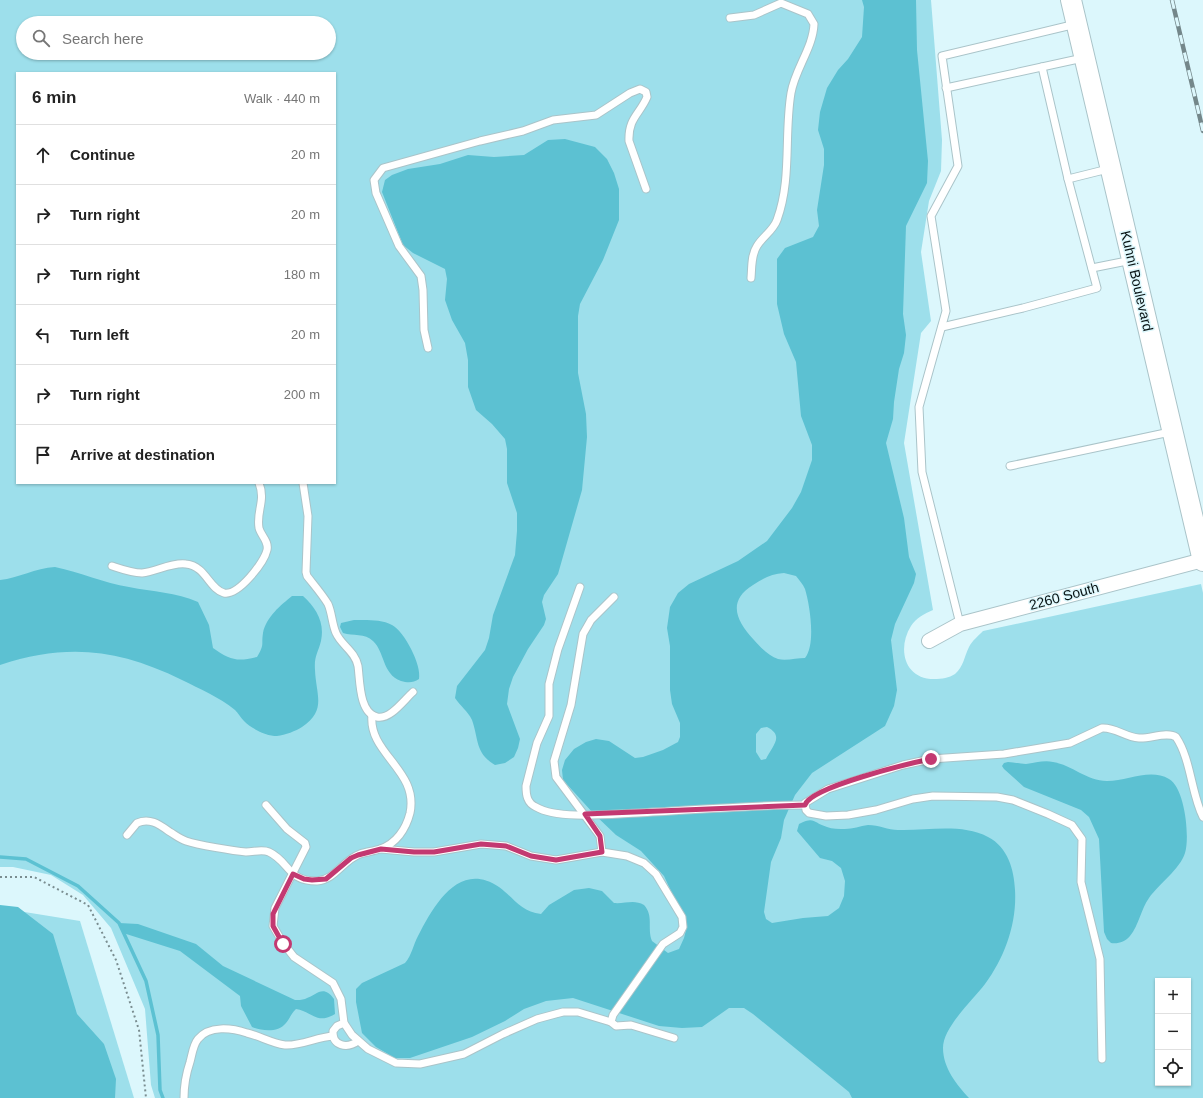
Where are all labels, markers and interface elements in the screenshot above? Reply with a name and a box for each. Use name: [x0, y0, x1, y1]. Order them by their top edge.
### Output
search box: [16, 16, 336, 60]
icon: search: [30, 27, 52, 49]
text: Search here: [62, 30, 144, 47]
text: 6 min: [32, 88, 76, 107]
text: Walk · 440 m: [244, 91, 320, 106]
icon: ahead: [32, 144, 54, 166]
text: Continue: [70, 146, 135, 163]
text: 20 m: [291, 147, 320, 162]
icon: right: [32, 204, 54, 226]
text: Turn right: [70, 206, 140, 223]
text: 20 m: [291, 207, 320, 222]
street label: Kuhni Boulevard: [1118, 229, 1156, 333]
icon: right: [32, 264, 54, 286]
text: Turn right: [70, 266, 140, 283]
text: 180 m: [284, 267, 320, 282]
icon: left: [32, 324, 54, 346]
text: Turn left: [70, 326, 129, 343]
text: 20 m: [291, 327, 320, 342]
icon: right: [32, 384, 54, 406]
text: Turn right: [70, 386, 140, 403]
text: 200 m: [284, 387, 320, 402]
icon: arrive: [32, 444, 54, 466]
text: Arrive at destination: [70, 446, 215, 463]
street label: 2260 South: [1027, 579, 1101, 613]
route end: [922, 750, 940, 768]
route start: [274, 935, 292, 953]
map controls: [1155, 978, 1191, 1086]
button: +: [1155, 978, 1191, 1014]
button: −: [1155, 1014, 1191, 1050]
button: locate: [1155, 1050, 1191, 1086]

